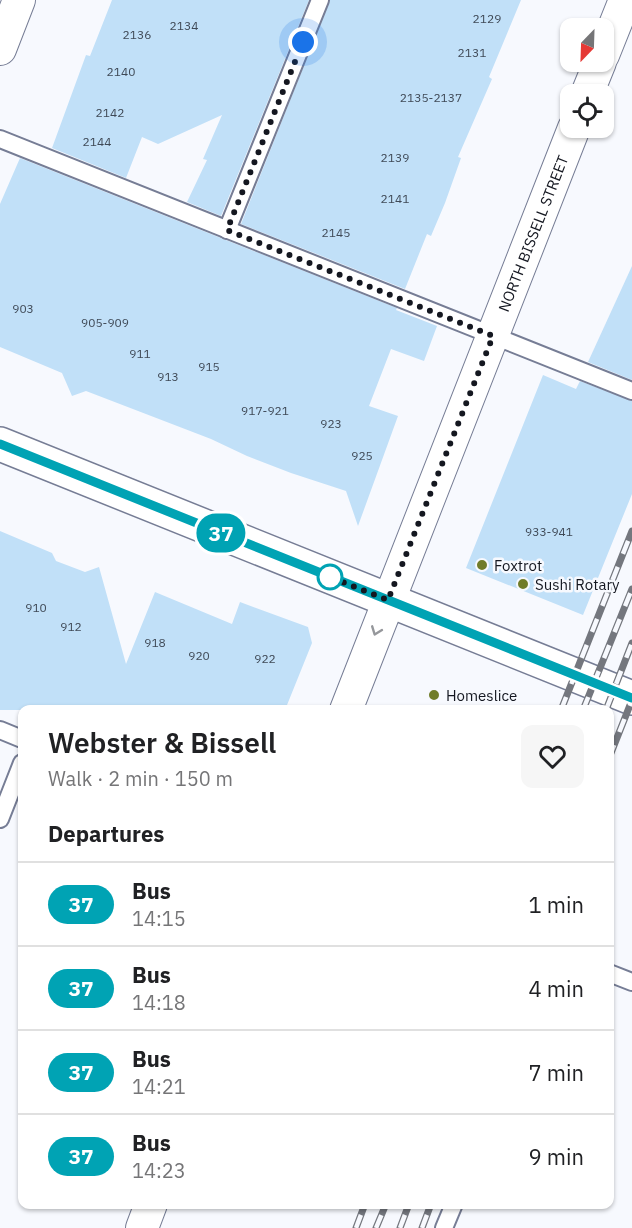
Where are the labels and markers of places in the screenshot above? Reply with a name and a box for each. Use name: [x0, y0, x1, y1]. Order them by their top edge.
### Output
place label: Foxtrot: [494, 556, 542, 575]
marker: Foxtrot: [475, 558, 489, 572]
unlabelled marker: [317, 564, 343, 590]
place label: Sushi Rotary: [535, 575, 620, 594]
marker: Sushi Rotary: [516, 577, 530, 591]
place label: Homeslice: [446, 686, 517, 705]
marker: Homeslice: [427, 688, 441, 702]

